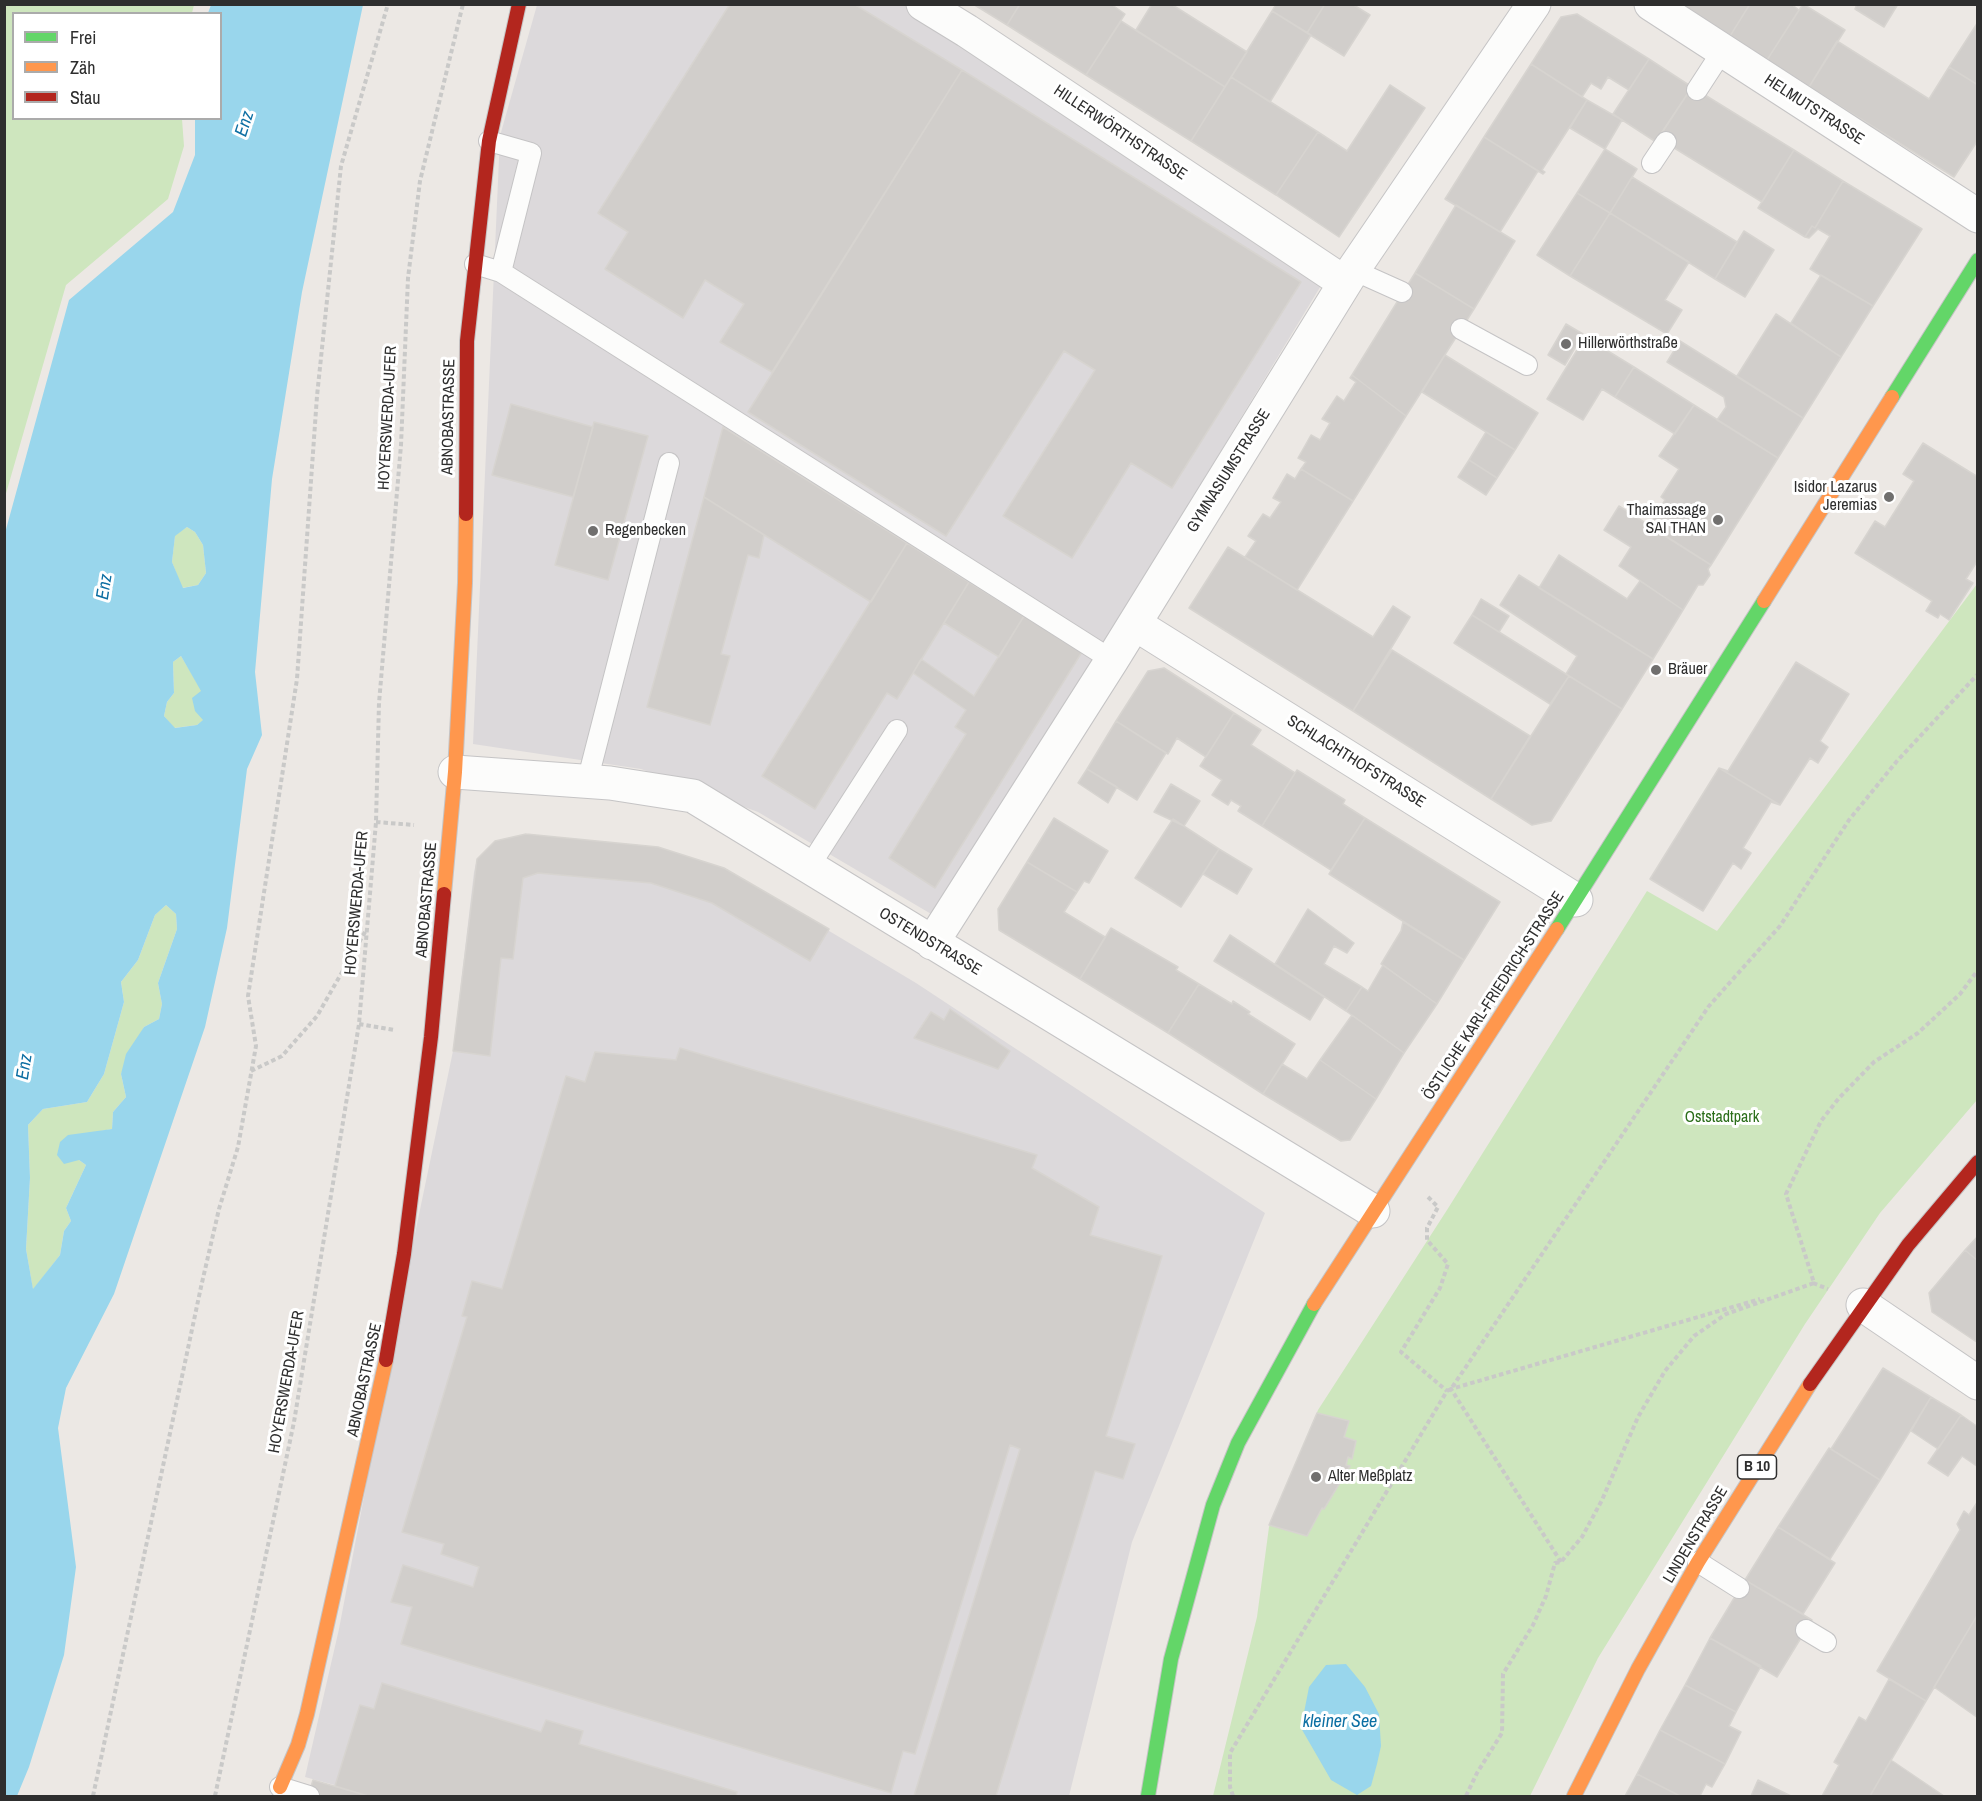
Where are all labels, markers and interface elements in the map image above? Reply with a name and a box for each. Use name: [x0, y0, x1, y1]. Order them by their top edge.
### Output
legend: [12, 12, 222, 120]
text: Frei: [70, 25, 96, 50]
text: Zäh: [70, 55, 95, 80]
street label: HELMUTSTRASSE: [1760, 71, 1868, 149]
street label: HILLERWÖRTHSTRASSE: [1050, 81, 1190, 185]
text: Stau: [70, 85, 100, 110]
water label: Enz: [231, 109, 259, 139]
place label: Hillerwörthstraße: [1578, 334, 1678, 354]
marker: Hillerwörthstraße: [1559, 337, 1573, 351]
street label: HOYERSWERDA-UFER: [375, 345, 401, 491]
street label: ABNOBASTRASSE: [438, 359, 460, 475]
street label: GYMNASIUMSTRASSE: [1183, 406, 1275, 536]
place label: Isidor Lazarus Jeremias: [1794, 478, 1877, 516]
marker: Isidor Lazarus Jeremias: [1882, 490, 1896, 504]
place label: Thaimassage SAI THAN: [1627, 501, 1706, 539]
marker: Thaimassage SAI THAN: [1711, 513, 1725, 527]
place label: Regenbecken: [605, 521, 686, 541]
marker: Regenbecken: [586, 524, 600, 538]
water label: Enz: [92, 573, 118, 601]
place label: Bräuer: [1668, 660, 1707, 680]
marker: Bräuer: [1649, 663, 1663, 677]
street label: SCHLACHTHOFSTRASSE: [1283, 712, 1429, 812]
street label: HOYERSWERDA-UFER: [341, 830, 373, 976]
street label: ABNOBASTRASSE: [412, 841, 442, 959]
street label: ÖSTLICHE KARL-FRIEDRICH-STRASSE: [1419, 888, 1569, 1104]
street label: OSTENDSTRASSE: [875, 904, 985, 980]
water label: Enz: [12, 1053, 38, 1081]
park label: Oststadtpark: [1685, 1108, 1759, 1128]
street label: HOYERSWERDA-UFER: [265, 1309, 309, 1455]
street label: ABNOBASTRASSE: [344, 1321, 386, 1439]
road number: B 10: [1738, 1455, 1776, 1479]
place label: Alter Meßplatz: [1328, 1467, 1413, 1487]
marker: Alter Meßplatz: [1309, 1470, 1323, 1484]
street label: LINDENSTRASSE: [1660, 1483, 1732, 1587]
water label: kleiner See: [1303, 1711, 1377, 1733]

